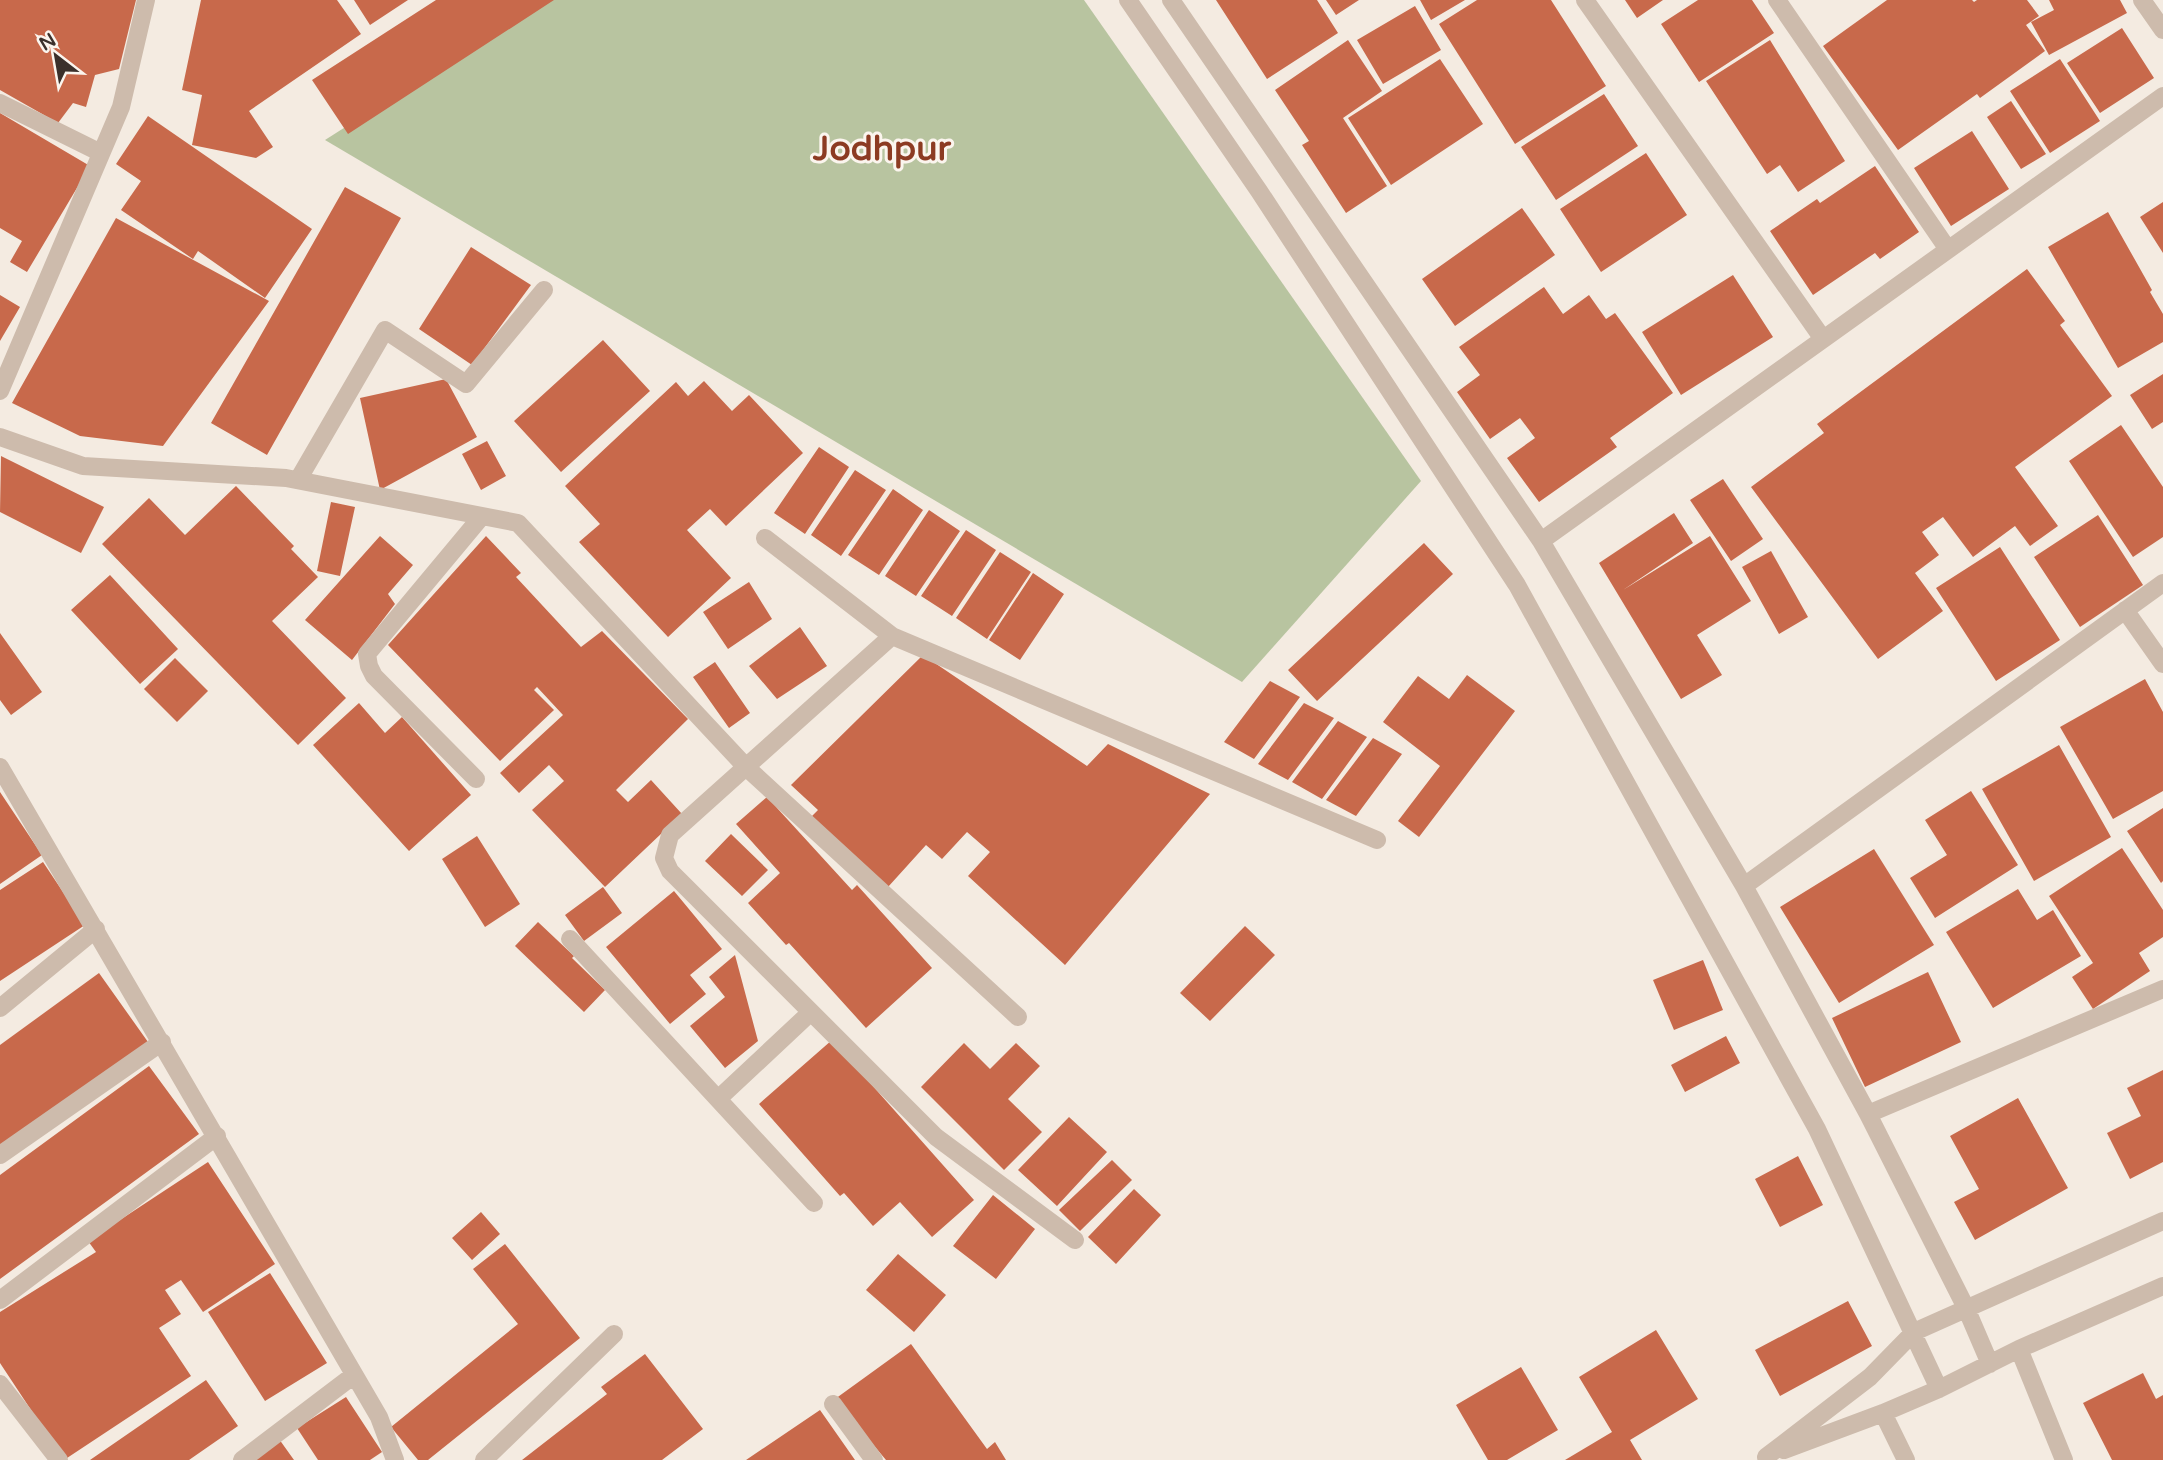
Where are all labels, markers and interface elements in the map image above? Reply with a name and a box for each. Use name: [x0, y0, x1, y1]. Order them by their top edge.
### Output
north arrow: [21, 21, 91, 91]
text: N: [36, 29, 60, 56]
district label: Jodhpur: [812, 128, 951, 170]

